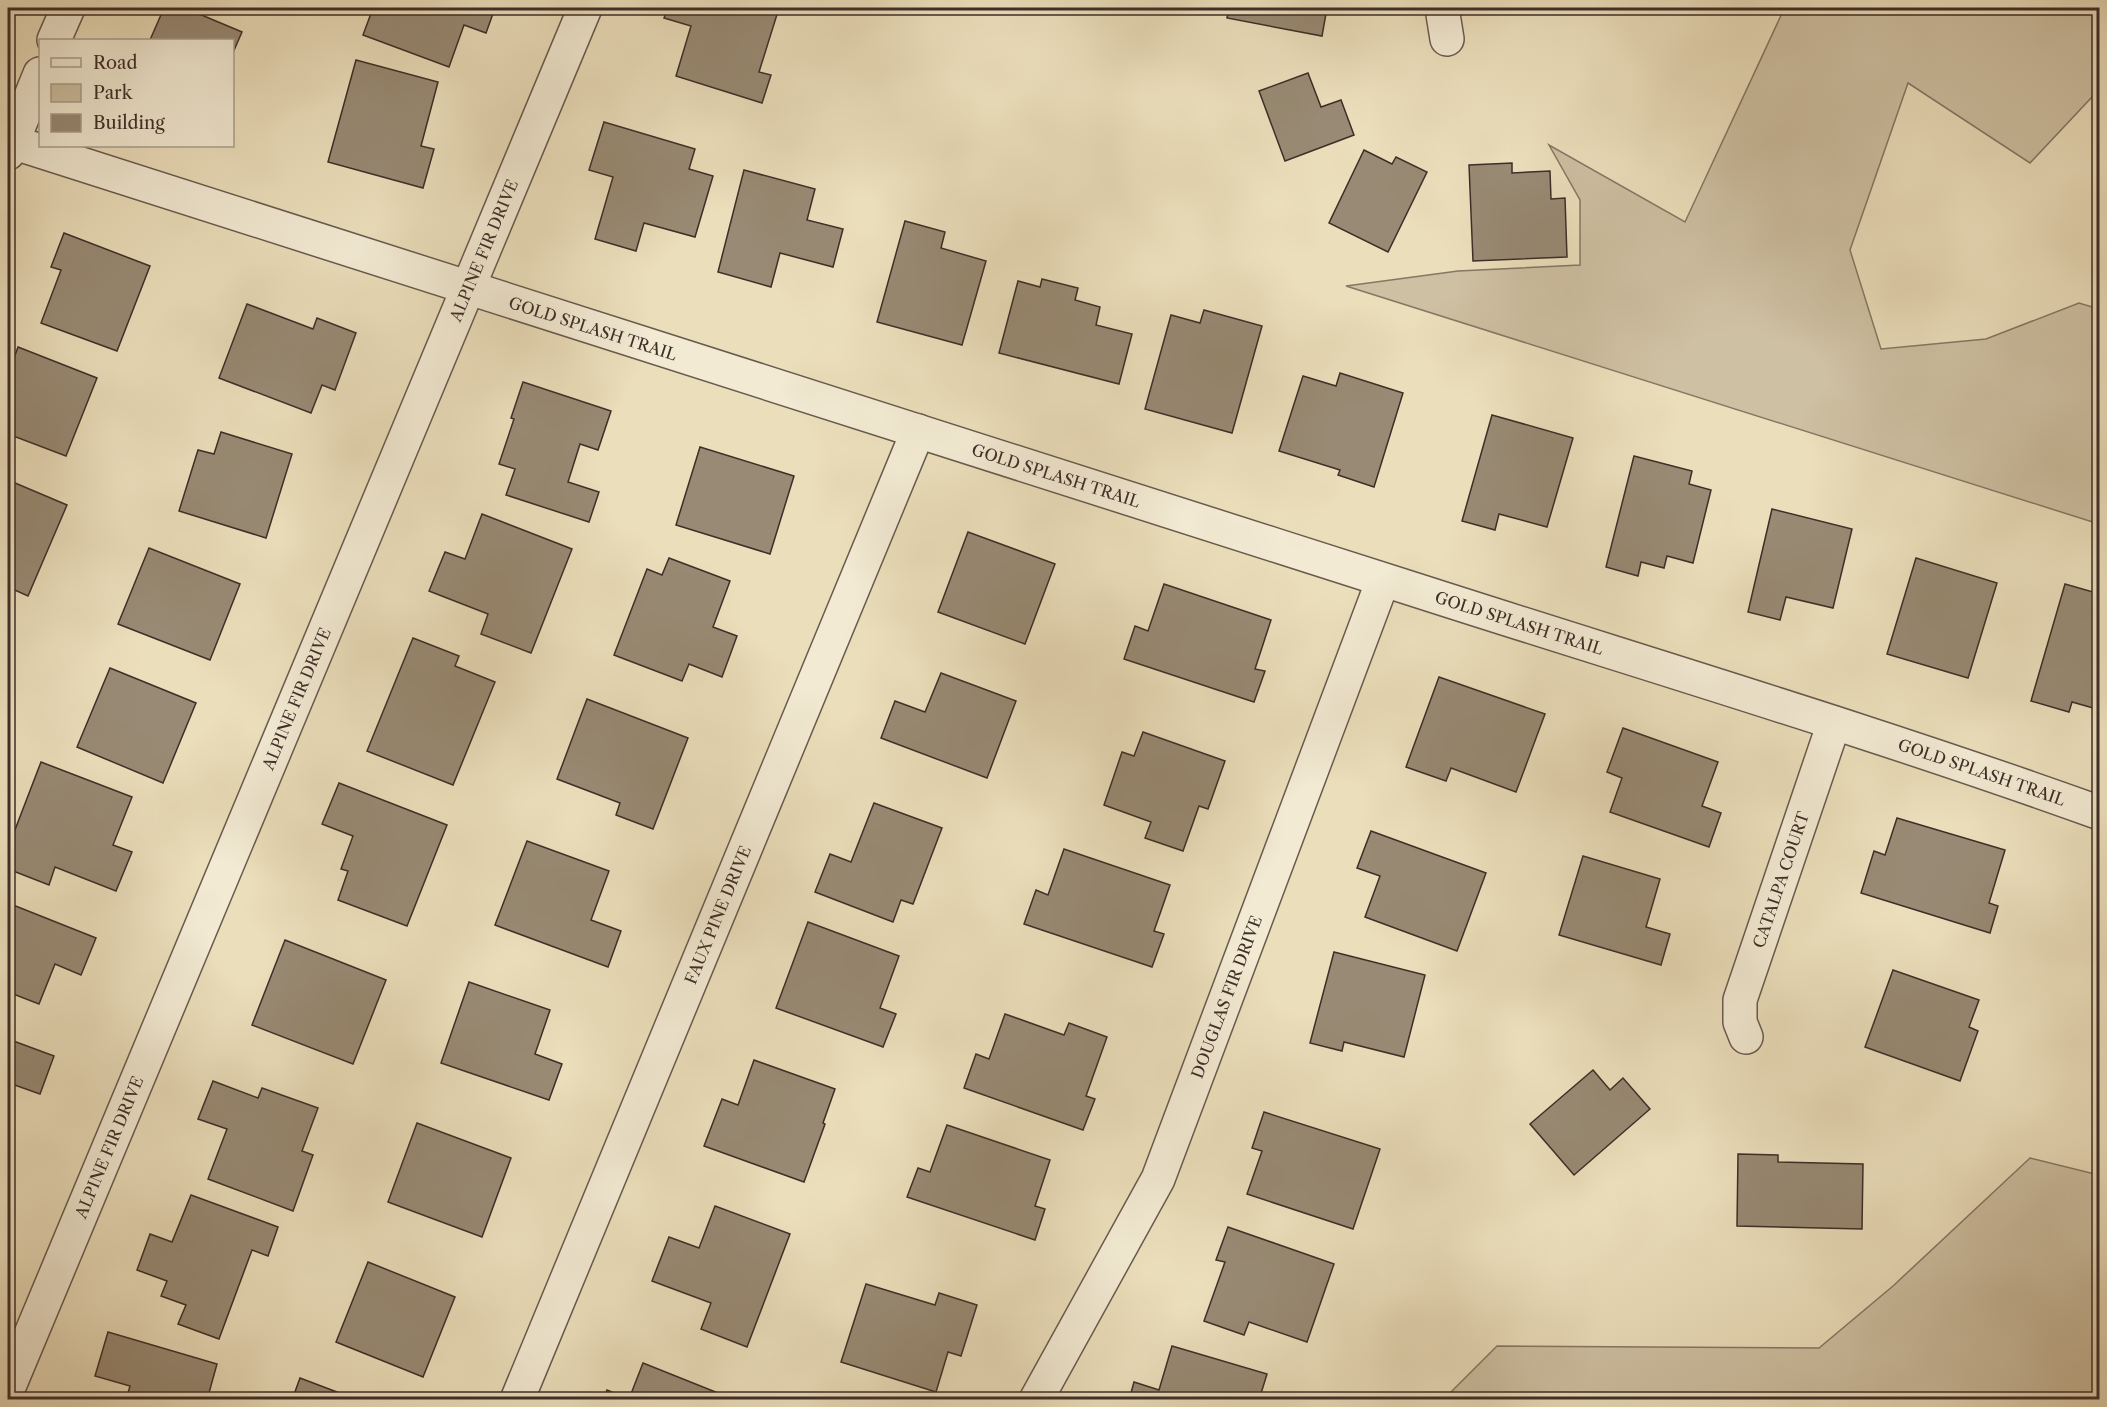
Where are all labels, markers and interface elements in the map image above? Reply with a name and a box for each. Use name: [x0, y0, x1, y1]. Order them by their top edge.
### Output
legend: [39, 39, 234, 147]
text: Road: [93, 52, 138, 74]
text: Park: [93, 82, 134, 104]
text: Building: [93, 112, 165, 134]
street label: ALPINE FIR DRIVE: [445, 176, 522, 325]
street label: GOLD SPLASH TRAIL: [506, 292, 680, 365]
street label: GOLD SPLASH TRAIL: [969, 439, 1143, 512]
street label: GOLD SPLASH TRAIL: [1433, 587, 1606, 659]
street label: ALPINE FIR DRIVE: [257, 625, 335, 774]
street label: GOLD SPLASH TRAIL: [1895, 734, 2068, 810]
street label: CATALPA COURT: [1748, 809, 1813, 951]
street label: FAUX PINE DRIVE: [680, 843, 755, 987]
street label: DOUGLAS FIR DRIVE: [1187, 913, 1266, 1081]
street label: ALPINE FIR DRIVE: [70, 1073, 148, 1222]

